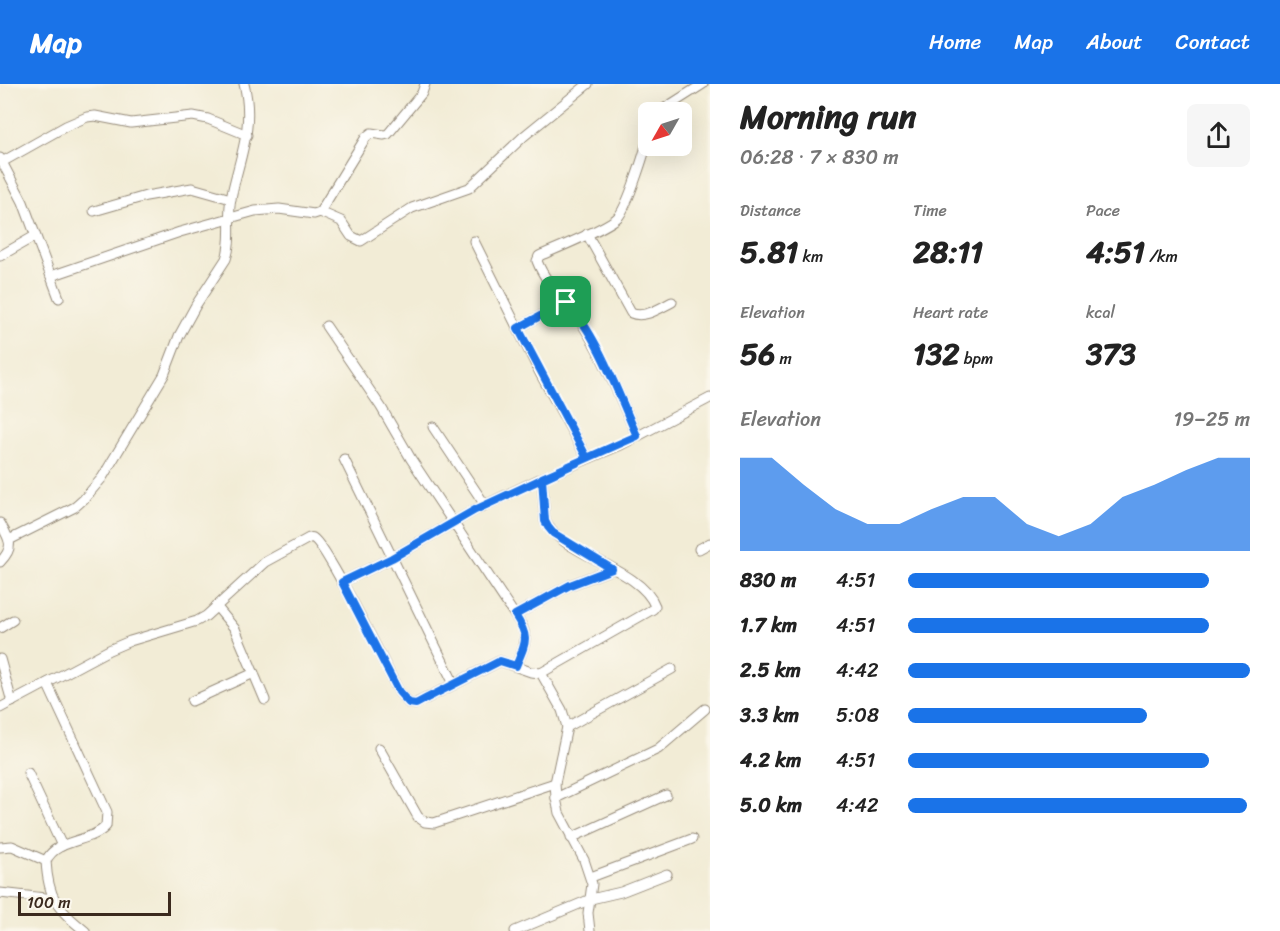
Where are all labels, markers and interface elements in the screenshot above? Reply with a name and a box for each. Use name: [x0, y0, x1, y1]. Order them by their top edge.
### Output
text: Map: [30, 18, 82, 67]
text: Home: [929, 23, 981, 61]
text: Map: [1014, 23, 1053, 61]
text: About: [1086, 23, 1143, 61]
text: Contact: [1176, 23, 1250, 61]
text: Morning run: [740, 88, 916, 146]
north arrow: [638, 102, 692, 156]
map controls: [638, 102, 692, 156]
button: share: [1187, 104, 1250, 167]
text: 06:28 · 7 × 830 m: [740, 140, 899, 175]
text: Distance: [740, 196, 801, 225]
text: Time: [913, 196, 947, 225]
text: Pace: [1086, 196, 1120, 225]
text: 5.81: [740, 225, 798, 279]
text: 28:11: [913, 225, 983, 279]
text: 4:51: [1086, 225, 1145, 279]
text: km: [798, 242, 823, 271]
text: /km: [1145, 242, 1178, 271]
pin: [540, 276, 591, 327]
icon: arrive: [549, 285, 582, 318]
text: Elevation: [740, 298, 805, 327]
text: Heart rate: [913, 298, 988, 327]
text: kcal: [1086, 298, 1115, 327]
text: 56: [740, 327, 775, 381]
text: 132: [913, 327, 960, 381]
text: 373: [1086, 327, 1136, 381]
text: m: [775, 344, 792, 373]
text: bpm: [960, 344, 993, 373]
text: Elevation: [740, 402, 821, 437]
text: 19–25 m: [1173, 402, 1250, 437]
text: 830 m: [740, 563, 796, 598]
text: 4:51: [836, 563, 875, 598]
text: 1.7 km: [740, 608, 797, 643]
text: 4:51: [836, 608, 875, 643]
text: 2.5 km: [740, 653, 801, 688]
text: 4:42: [836, 653, 879, 688]
text: 3.3 km: [740, 698, 799, 733]
text: 5:08: [836, 698, 879, 733]
text: 4.2 km: [740, 743, 801, 778]
text: 4:51: [836, 743, 875, 778]
text: 5.0 km: [740, 788, 802, 823]
text: 4:42: [836, 788, 879, 823]
text: 100 m: [27, 888, 71, 917]
scale bar: [18, 889, 171, 916]

